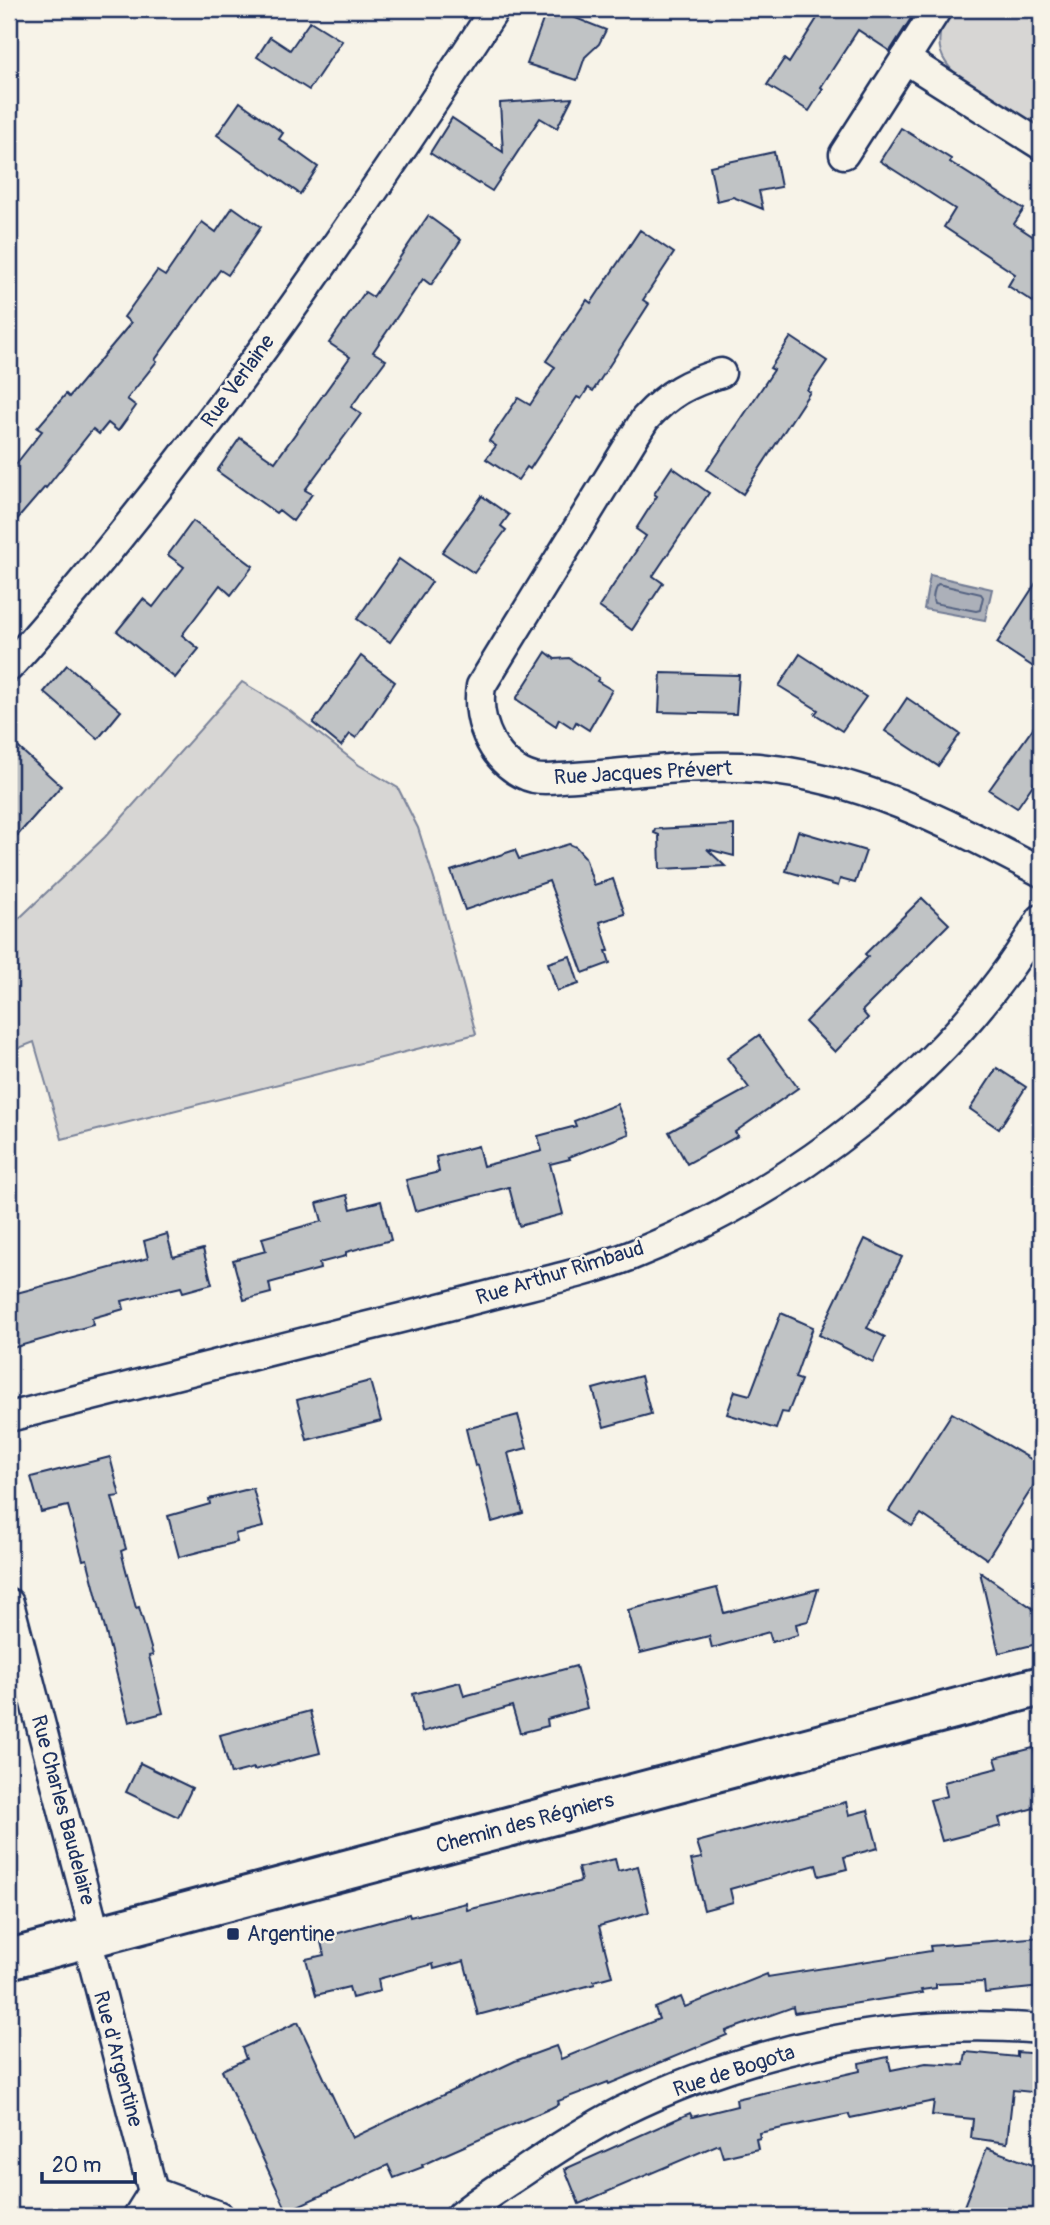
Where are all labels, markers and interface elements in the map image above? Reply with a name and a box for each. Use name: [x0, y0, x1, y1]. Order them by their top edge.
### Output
street label: Rue Verlaine: [195, 329, 281, 433]
street label: Rue Jacques Prévert: [553, 755, 733, 791]
street label: Rue Arthur Rimbaud: [473, 1235, 647, 1311]
street label: Rue Charles Baudelaire: [25, 1712, 102, 1909]
street label: Chemin des Régniers: [433, 1786, 618, 1860]
place label: Argentine: [247, 1921, 335, 1948]
marker: Argentine: [225, 1926, 241, 1942]
street label: Rue d'Argentine: [87, 1988, 149, 2131]
street label: Rue de Bogota: [670, 2039, 798, 2103]
scale bar: [42, 2141, 135, 2185]
text: 20 m: [52, 2152, 101, 2179]

